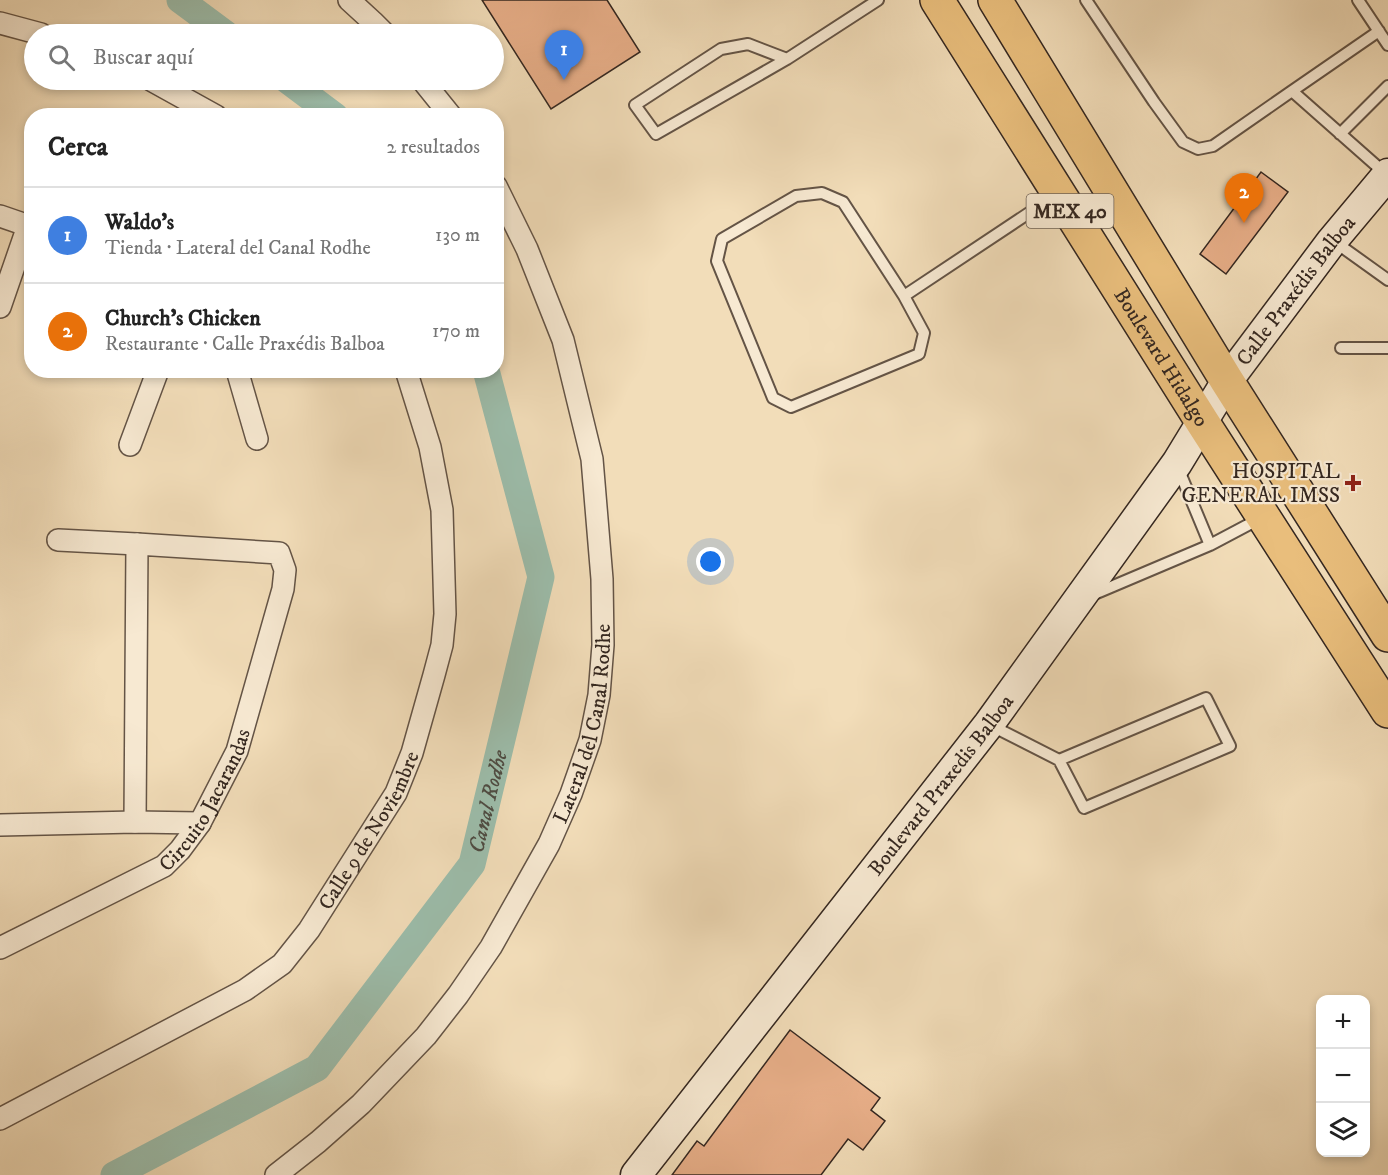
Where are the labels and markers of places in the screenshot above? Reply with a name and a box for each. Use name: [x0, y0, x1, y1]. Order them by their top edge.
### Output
pin: 1: [544, 31, 584, 80]
pin: 2: [1224, 174, 1264, 223]
place label: HOSPITAL GENERAL IMSS: [1181, 459, 1340, 509]
marker: HOSPITAL GENERAL IMSS: [1344, 474, 1362, 492]

